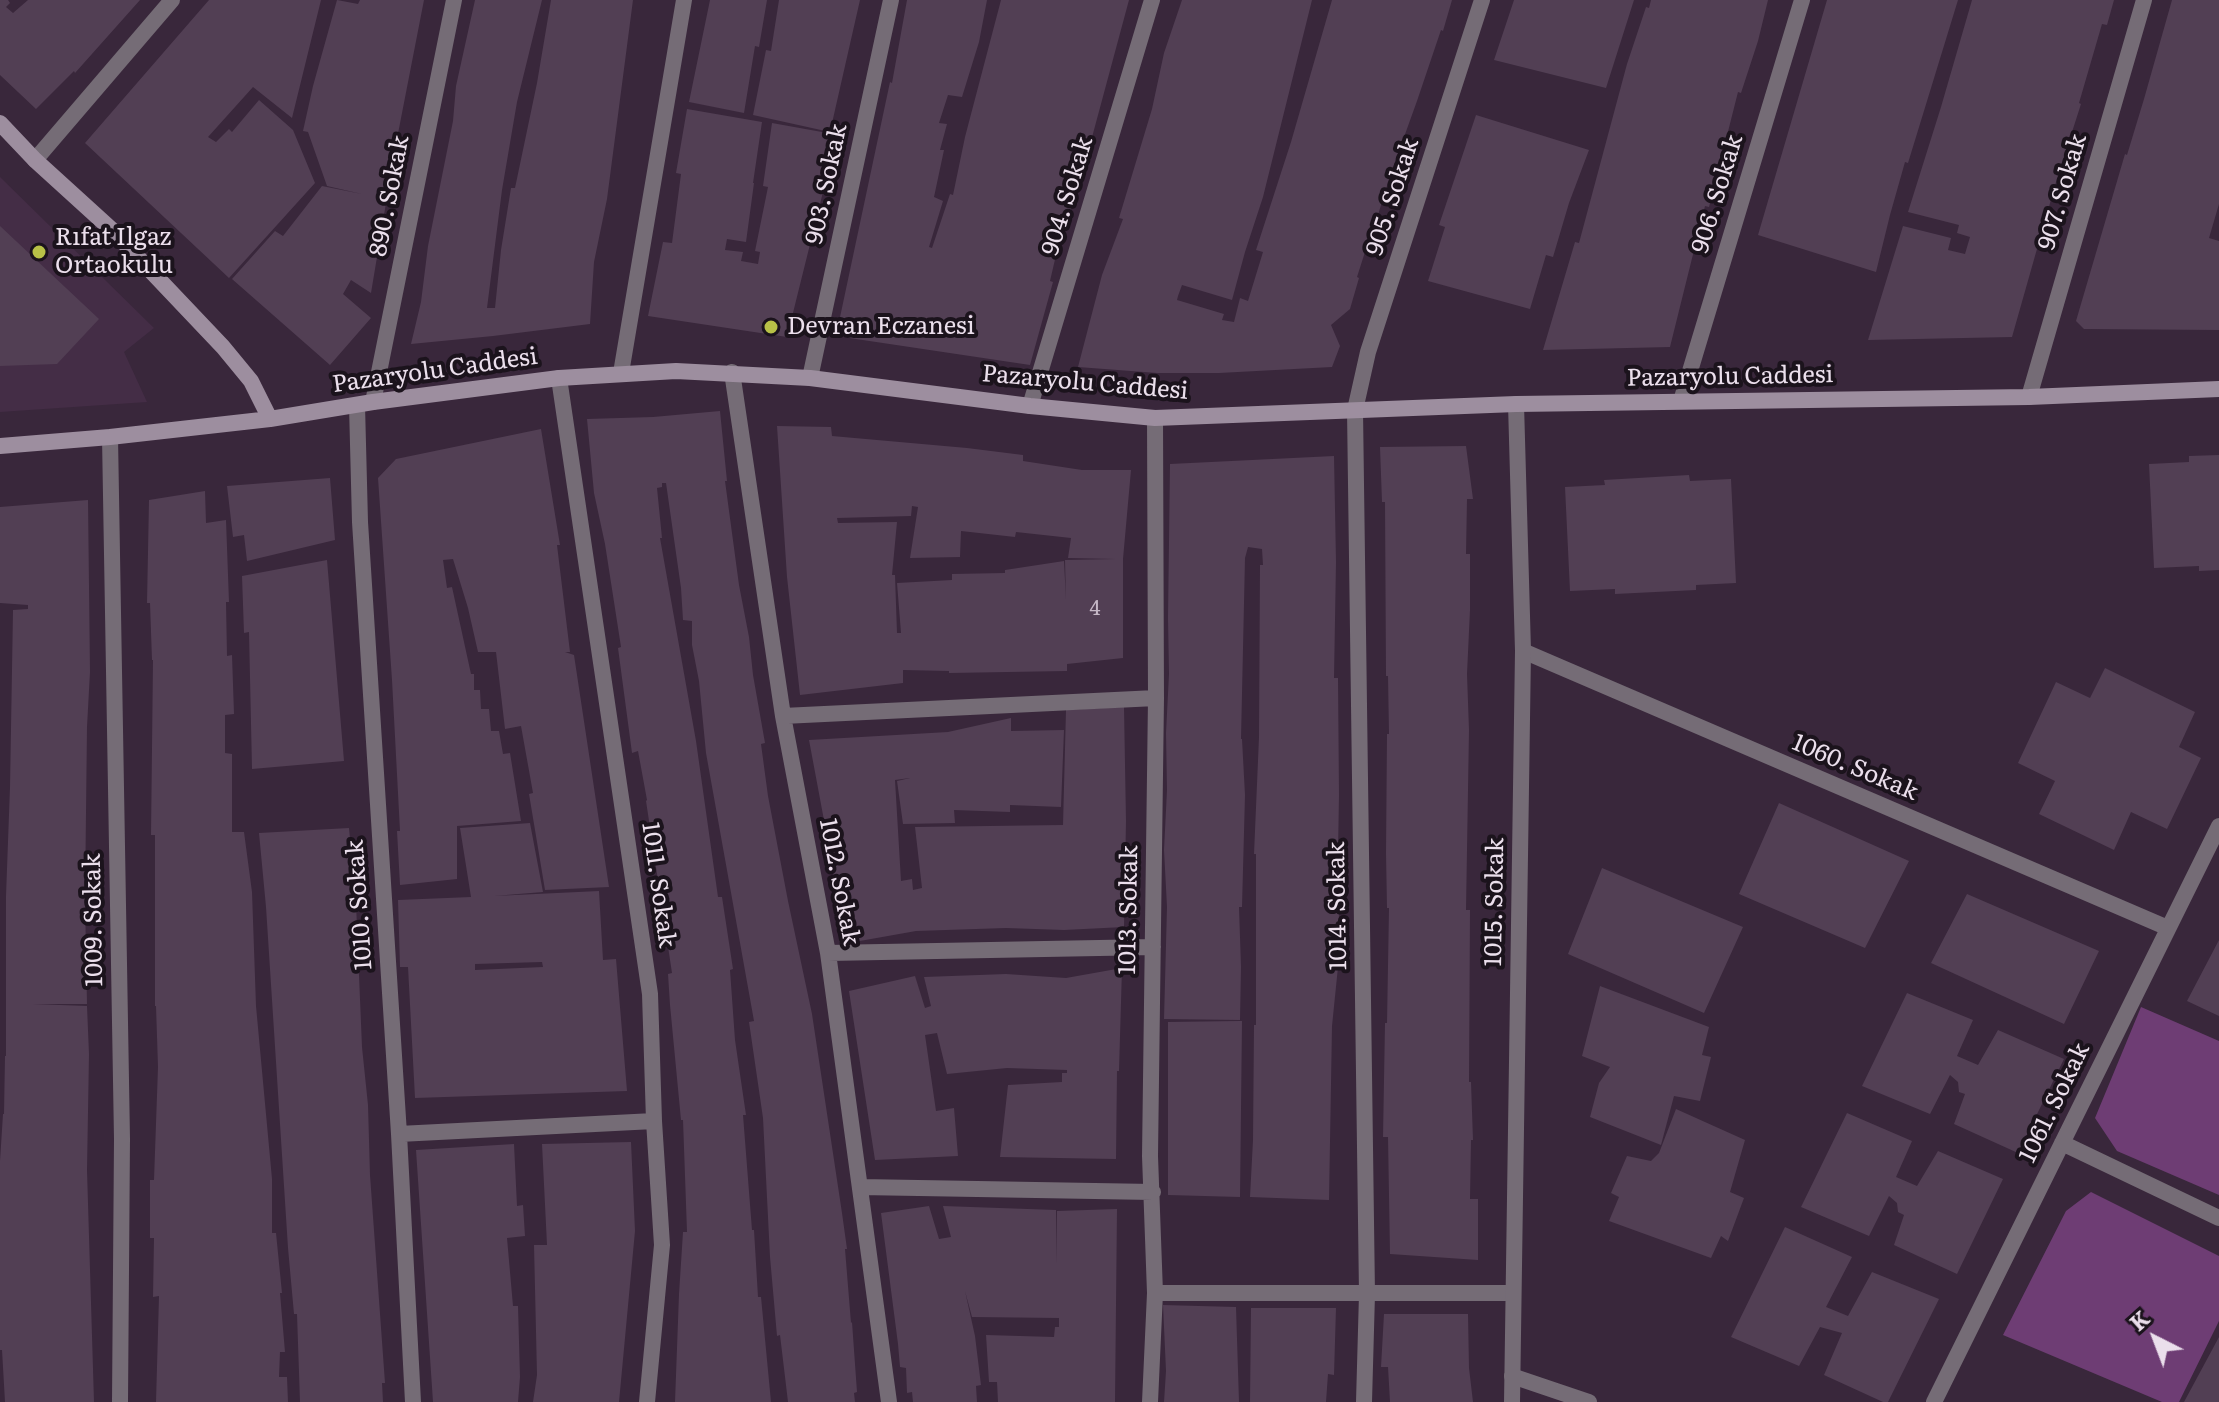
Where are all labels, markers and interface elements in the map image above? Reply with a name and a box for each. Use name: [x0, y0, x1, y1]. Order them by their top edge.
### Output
street label: 903. Sokak: [800, 121, 854, 247]
street label: 906. Sokak: [1686, 131, 1750, 257]
street label: 907. Sokak: [2033, 131, 2093, 253]
street label: 890. Sokak: [364, 133, 416, 259]
street label: 904. Sokak: [1036, 133, 1100, 259]
street label: 905. Sokak: [1361, 135, 1425, 259]
place label: Rıfat Ilgaz Ortaokulu: [55, 224, 173, 280]
marker: Rıfat Ilgaz Ortaokulu: [30, 243, 48, 261]
place label: Devran Eczanesi: [787, 313, 975, 341]
marker: Devran Eczanesi: [762, 318, 780, 336]
street label: Pazaryolu Caddesi: [331, 342, 539, 400]
street label: Pazaryolu Caddesi: [981, 360, 1189, 406]
street label: Pazaryolu Caddesi: [1626, 361, 1834, 393]
house number: 4: [1089, 597, 1101, 621]
street label: 1060. Sokak: [1788, 729, 1922, 807]
street label: 1012. Sokak: [813, 816, 865, 948]
street label: 1011. Sokak: [635, 821, 681, 949]
street label: 1015. Sokak: [1479, 837, 1511, 967]
street label: 1010. Sokak: [341, 839, 379, 971]
street label: 1014. Sokak: [1322, 841, 1354, 971]
street label: 1013. Sokak: [1113, 845, 1145, 975]
street label: 1009. Sokak: [78, 853, 110, 987]
street label: 1061. Sokak: [2014, 1039, 2096, 1167]
north arrow: [2115, 1298, 2195, 1378]
text: K: [2121, 1302, 2156, 1338]

